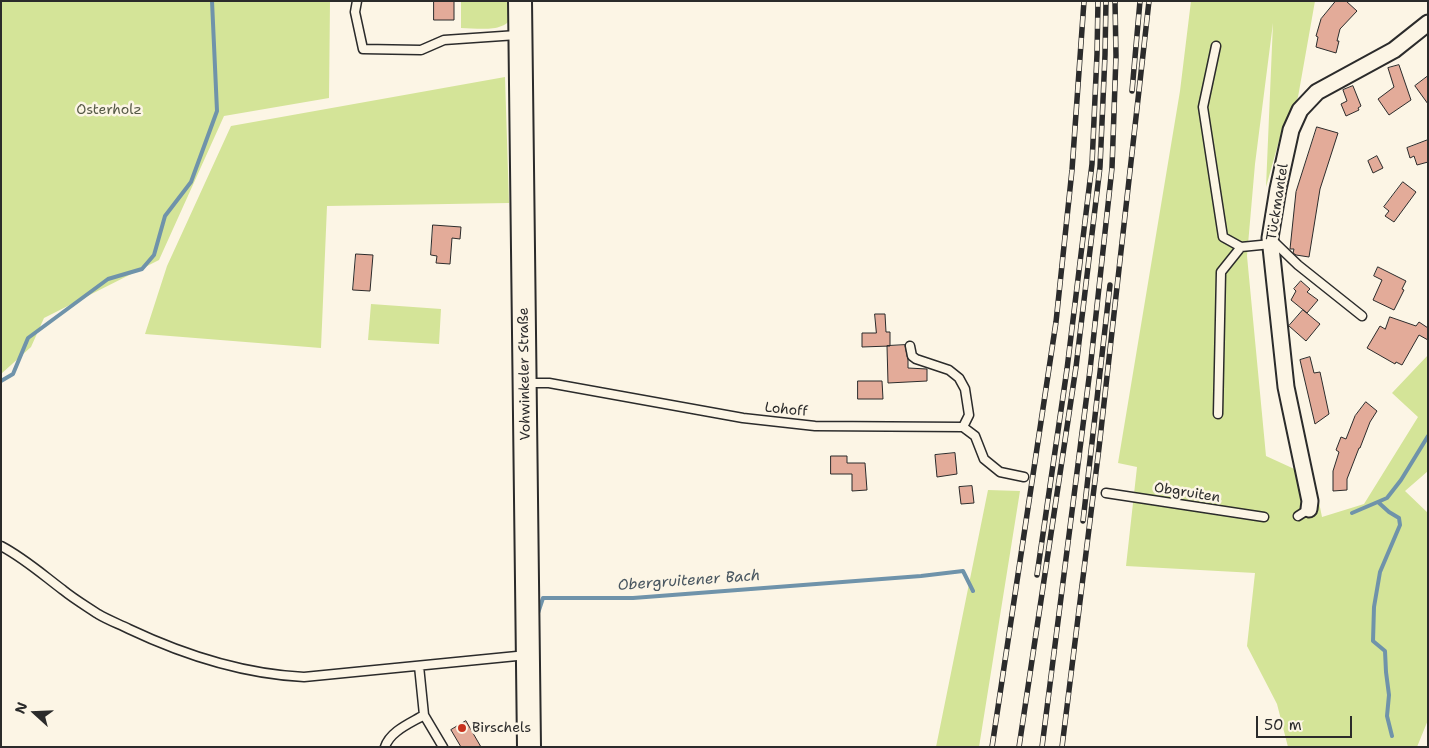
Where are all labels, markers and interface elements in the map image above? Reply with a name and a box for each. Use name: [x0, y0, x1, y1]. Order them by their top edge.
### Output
park label: Osterholz: [76, 102, 142, 118]
street label: Tückmantel: [1264, 162, 1292, 242]
street label: Vohwinkeler Straße: [515, 307, 535, 441]
street label: Lohoff: [764, 399, 808, 421]
street label: Obgruiten: [1153, 479, 1221, 507]
water label: Obergruitener Bach: [617, 567, 761, 595]
north arrow: [10, 688, 60, 738]
text: N: [11, 700, 31, 716]
scale bar: [1259, 706, 1355, 738]
text: 50 m: [1264, 715, 1302, 735]
place label: Birschels: [472, 720, 531, 736]
marker: Birschels: [456, 722, 468, 734]

